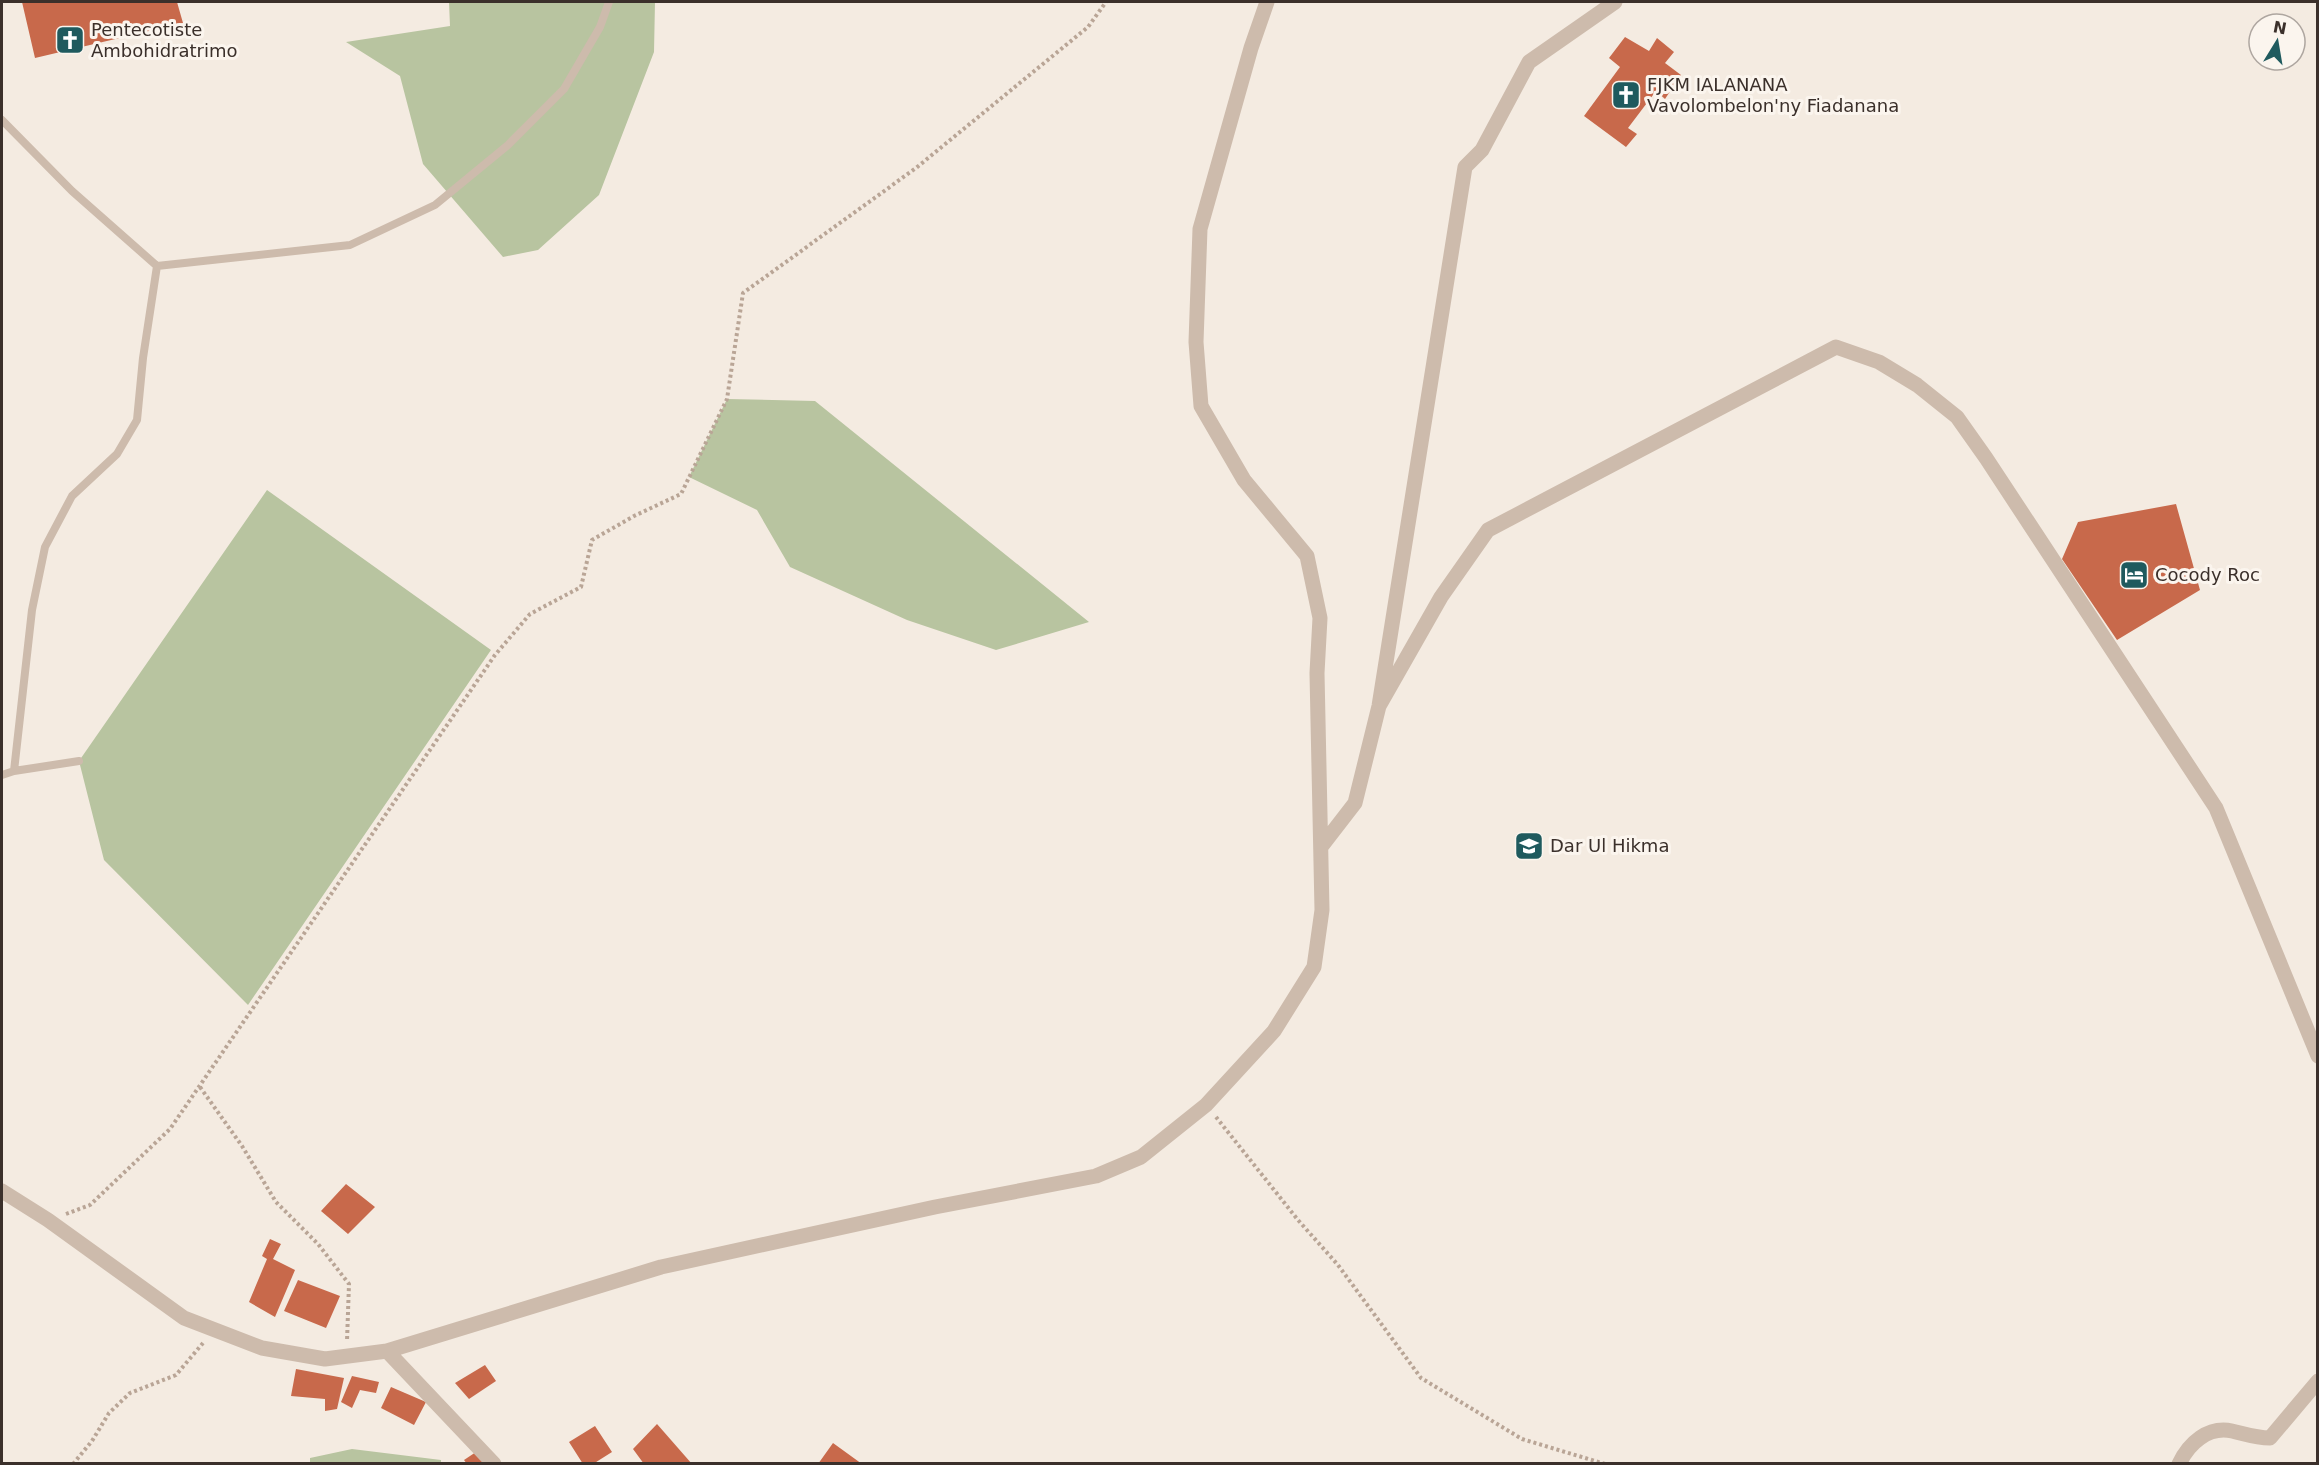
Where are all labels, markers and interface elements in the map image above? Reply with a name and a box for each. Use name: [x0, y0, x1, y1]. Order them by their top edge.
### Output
north arrow: [2247, 12, 2307, 72]
text: N: [2271, 17, 2288, 38]
place label: Pentecotiste Ambohidratrimo: [91, 19, 238, 61]
church icon: Pentecotiste Ambohidratrimo: [54, 24, 86, 56]
place label: FJKM IALANANA Vavolombelon'ny Fiadanana: [1647, 74, 1899, 116]
church icon: FJKM IALANANA Vavolombelon'ny Fiadanana: [1610, 79, 1642, 111]
hotel icon: Cocody Roc: [2118, 559, 2150, 591]
place label: Cocody Roc: [2155, 564, 2260, 585]
school or university icon: Dar Ul Hikma: [1513, 830, 1545, 862]
place label: Dar Ul Hikma: [1550, 835, 1669, 856]

